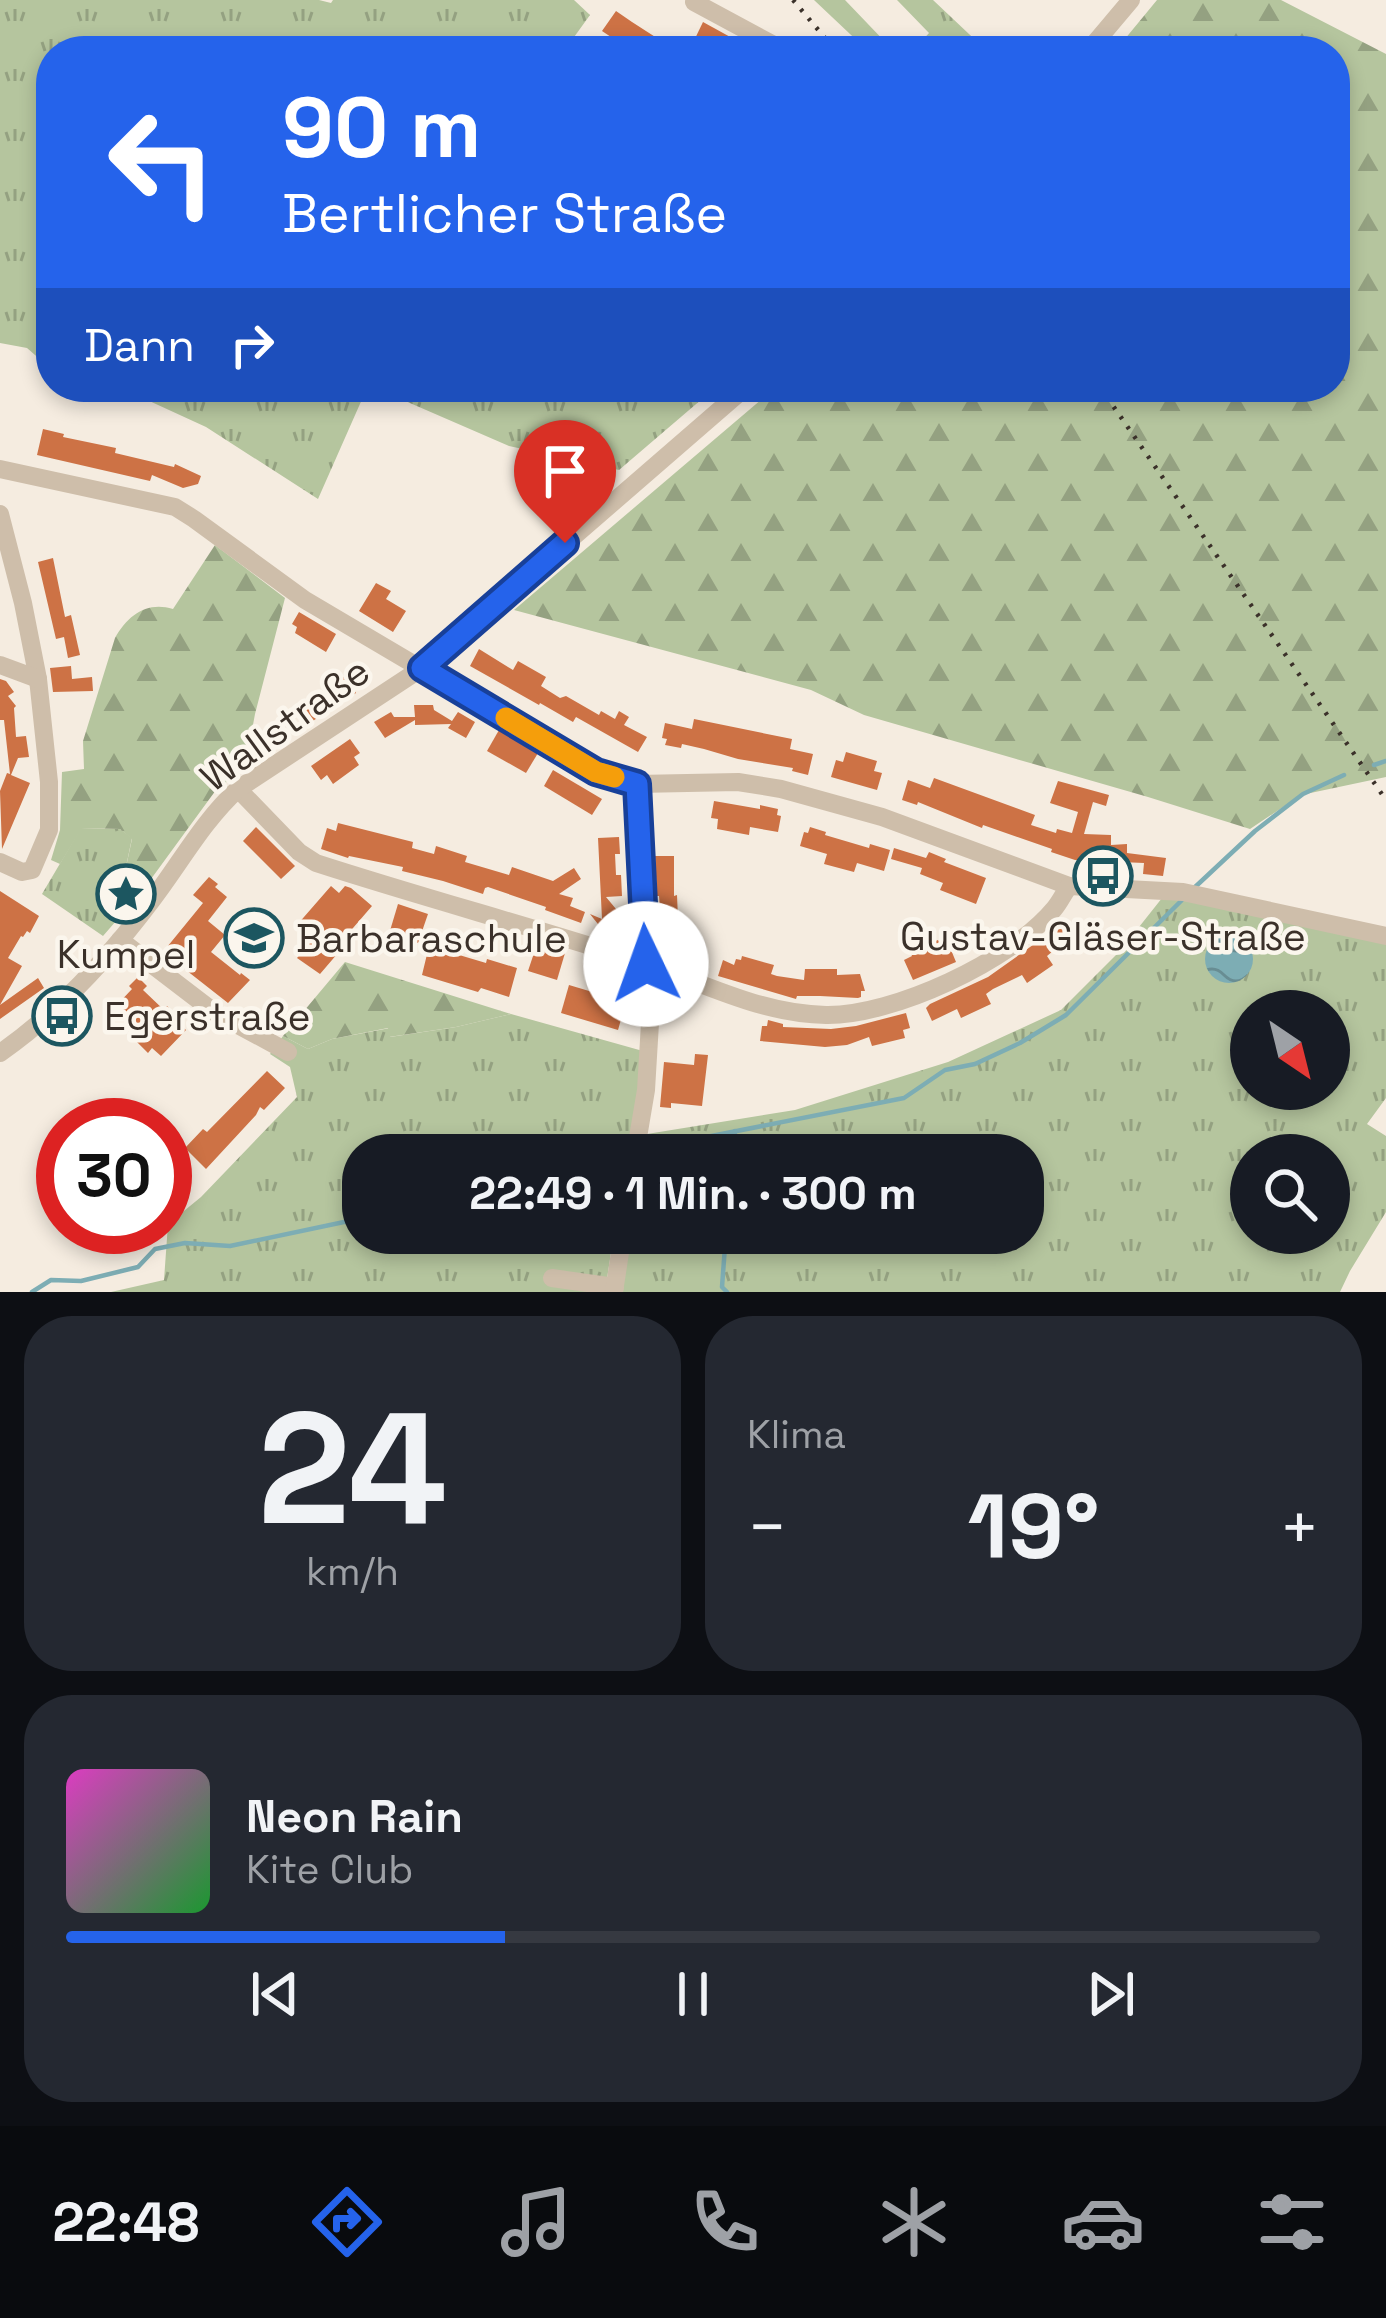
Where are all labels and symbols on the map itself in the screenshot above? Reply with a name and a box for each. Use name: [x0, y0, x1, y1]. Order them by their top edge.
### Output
pin: [514, 420, 616, 543]
street label: Wallstraße: [191, 646, 379, 802]
bus stop icon: Gustav-Gläser-Straße: [1072, 845, 1134, 907]
place icon: Kumpel: [95, 863, 157, 925]
position arrow: [583, 901, 709, 1027]
school or university icon: Barbaraschule: [223, 907, 285, 969]
place label: Gustav-Gläser-Straße: [900, 912, 1306, 961]
place label: Barbaraschule: [296, 914, 567, 963]
place label: Kumpel: [57, 930, 195, 979]
bus stop icon: Egerstraße: [31, 985, 93, 1047]
north arrow: [1230, 990, 1350, 1110]
place label: Egerstraße: [104, 992, 311, 1041]
speed limit sign: 30: [36, 1098, 192, 1254]

